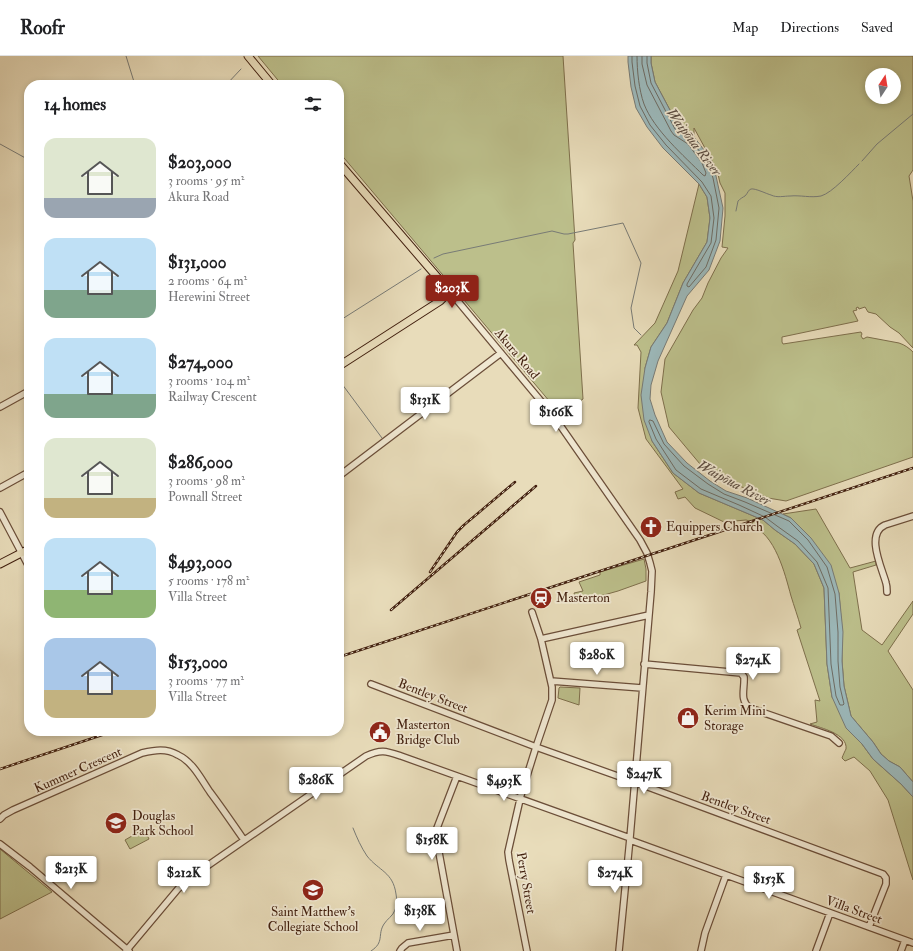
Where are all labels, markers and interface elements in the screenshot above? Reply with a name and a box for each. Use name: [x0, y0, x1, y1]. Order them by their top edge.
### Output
text: Roofr: [20, 16, 65, 40]
text: Map: [732, 19, 758, 36]
text: Directions: [780, 19, 839, 36]
text: Saved: [861, 19, 893, 36]
north arrow: [865, 68, 901, 104]
map controls: [865, 68, 901, 104]
icon: filters: [302, 93, 324, 115]
text: 14 homes: [44, 94, 106, 115]
water label: Waipōua River: [663, 105, 726, 180]
text: $203,000: [168, 152, 232, 173]
icon: home: [76, 154, 124, 202]
text: 3 rooms · 95 m²: [168, 173, 244, 189]
text: Akura Road: [168, 189, 229, 205]
text: $131,000: [168, 252, 226, 273]
icon: home: [76, 254, 124, 302]
text: 2 rooms · 64 m²: [168, 273, 247, 289]
pin: $203K: [424, 275, 480, 309]
text: $203K: [435, 280, 469, 296]
text: Herewini Street: [168, 289, 250, 305]
street label: Akura Road: [491, 325, 543, 383]
text: $274,000: [168, 352, 233, 373]
icon: home: [76, 354, 124, 402]
text: 3 rooms · 104 m²: [168, 373, 250, 389]
pin: $131K: [397, 387, 453, 421]
text: Railway Crescent: [168, 389, 257, 405]
text: $131K: [410, 392, 440, 408]
pin: $166K: [528, 399, 584, 433]
text: $166K: [539, 404, 573, 420]
text: $286,000: [168, 452, 233, 473]
icon: home: [76, 454, 124, 502]
water label: Waipōua River: [694, 457, 774, 510]
text: 3 rooms · 98 m²: [168, 473, 245, 489]
text: Pownall Street: [168, 489, 242, 505]
church icon: Equippers Church: [638, 514, 664, 540]
place label: Equippers Church: [666, 519, 763, 536]
text: $493,000: [168, 552, 232, 573]
icon: home: [76, 554, 124, 602]
text: 5 rooms · 178 m²: [168, 573, 250, 589]
station icon: Masterton: [528, 585, 554, 611]
text: Villa Street: [168, 589, 227, 605]
place label: Masterton: [556, 590, 610, 606]
pin: $280K: [569, 642, 625, 676]
text: $280K: [579, 647, 615, 663]
pin: $274K: [725, 647, 781, 681]
text: $153,000: [168, 652, 228, 673]
text: $274K: [735, 652, 771, 668]
icon: home: [76, 654, 124, 702]
text: 3 rooms · 77 m²: [168, 673, 244, 689]
street label: Bentley Street: [396, 675, 470, 718]
text: Villa Street: [168, 689, 227, 705]
place label: Kerim Mini Storage: [704, 703, 766, 734]
shop icon: Kerim Mini Storage: [675, 705, 701, 731]
place label: Masterton Bridge Club: [396, 717, 460, 748]
public building icon: Masterton Bridge Club: [367, 719, 393, 745]
street label: Kummer Crescent: [32, 744, 124, 796]
pin: $247K: [616, 761, 672, 795]
text: $247K: [626, 766, 662, 782]
pin: $286K: [288, 767, 344, 801]
pin: $493K: [476, 768, 532, 802]
text: $286K: [298, 772, 334, 788]
text: $493K: [486, 773, 522, 789]
street label: Bentley Street: [698, 788, 773, 829]
place label: Douglas Park School: [132, 808, 194, 839]
school or university icon: Douglas Park School: [103, 810, 129, 836]
pin: $158K: [404, 827, 460, 861]
text: $158K: [416, 832, 448, 848]
street label: Perry Street: [512, 851, 539, 915]
pin: $213K: [43, 856, 99, 890]
pin: $212K: [156, 860, 212, 894]
pin: $274K: [587, 860, 643, 894]
text: $213K: [55, 861, 87, 877]
text: $212K: [167, 865, 201, 881]
text: $274K: [597, 865, 633, 881]
pin: $153K: [741, 866, 797, 900]
text: $153K: [753, 871, 785, 887]
school or university icon: Saint Matthew's Collegiate School: [300, 877, 326, 903]
street label: Villa Street: [824, 892, 884, 928]
pin: $138K: [392, 898, 448, 932]
text: $138K: [404, 903, 436, 919]
place label: Saint Matthew's Collegiate School: [268, 904, 359, 935]

